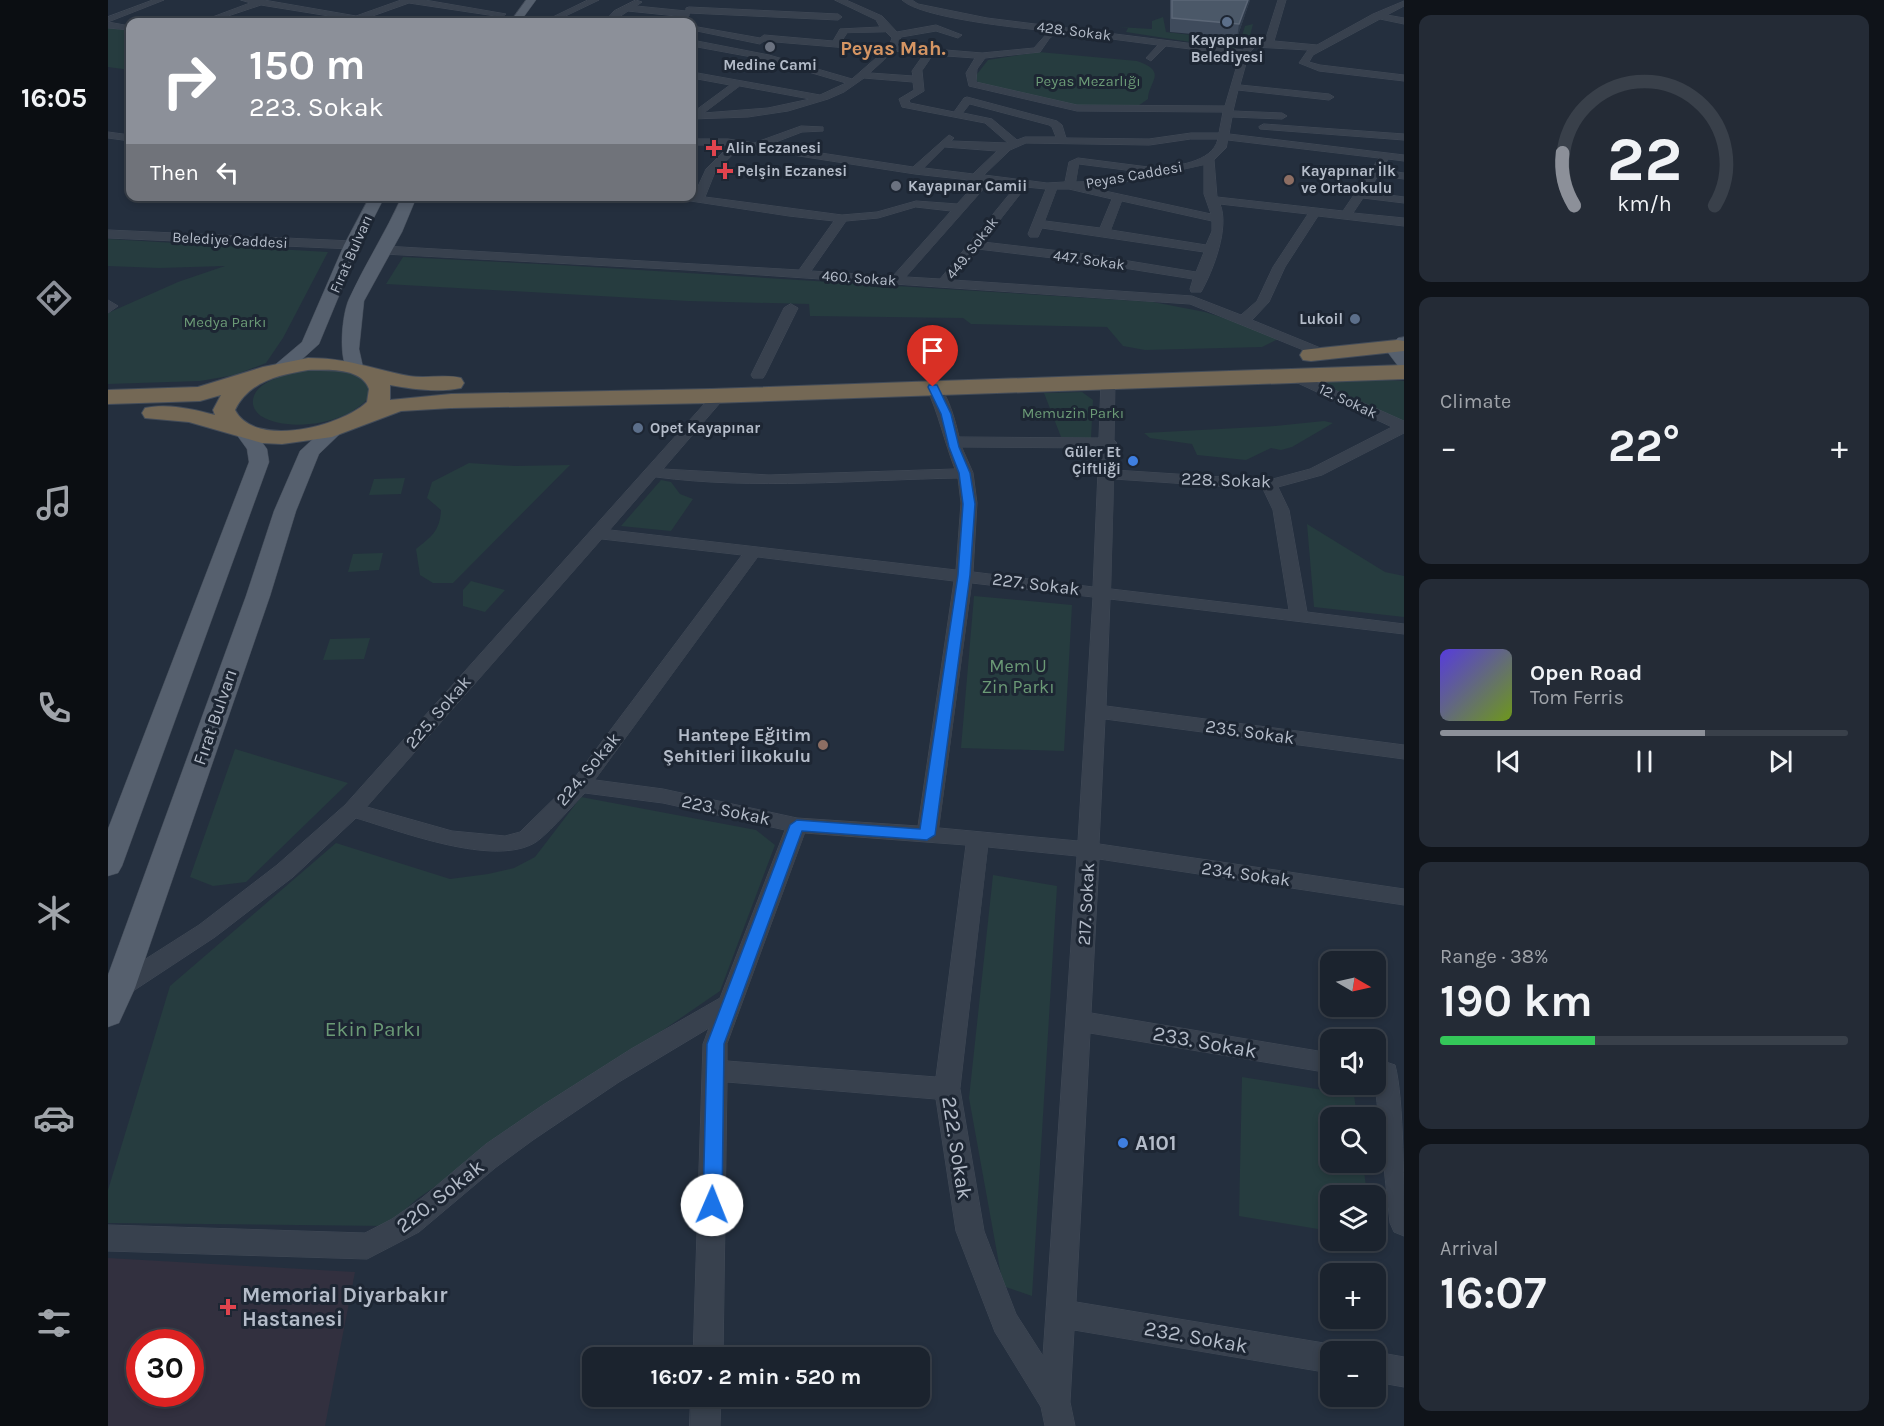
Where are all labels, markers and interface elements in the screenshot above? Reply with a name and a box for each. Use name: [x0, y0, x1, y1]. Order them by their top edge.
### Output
marker: Kayapınar Belediyesi: [1220, 15, 1234, 29]
street label: 428. Sokak: [1036, 17, 1112, 45]
place label: Kayapınar Belediyesi: [1191, 31, 1264, 66]
district label: Peyas Mah.: [840, 37, 946, 60]
text: 150 m: [249, 40, 365, 90]
marker: Medine Cami: [763, 40, 777, 54]
icon: right: [150, 42, 228, 120]
place label: Medine Cami: [723, 56, 817, 74]
park label: Peyas Mezarlığı: [1035, 72, 1141, 90]
text: 16:05: [21, 82, 87, 114]
text: 223. Sokak: [249, 91, 384, 123]
text: 22: [1606, 123, 1682, 196]
place label: Alin Eczanesi: [726, 139, 821, 157]
marker: Alin Eczanesi: [707, 141, 721, 155]
icon: left: [211, 156, 244, 189]
street label: Peyas Caddesi: [1084, 158, 1184, 192]
text: Then: [150, 160, 199, 186]
place label: Kayapınar İlk ve Ortaokulu: [1301, 161, 1396, 197]
place label: Pelşin Eczanesi: [737, 162, 847, 180]
marker: Pelşin Eczanesi: [718, 164, 732, 178]
marker: Kayapınar İlk ve Ortaokulu: [1282, 173, 1296, 187]
place label: Kayapınar Camii: [908, 177, 1027, 195]
marker: Kayapınar Camii: [889, 179, 903, 193]
text: km/h: [1617, 191, 1671, 216]
street label: Fırat Bulvarı: [326, 212, 376, 296]
street label: 449. Sokak: [942, 213, 1002, 283]
street label: Belediye Caddesi: [172, 228, 288, 252]
street label: 447. Sokak: [1052, 246, 1126, 274]
street label: 460. Sokak: [821, 266, 897, 290]
icon: directions: [33, 277, 75, 319]
place label: Lukoil: [1299, 310, 1343, 328]
marker: Lukoil: [1348, 312, 1362, 326]
park label: Medya Parkı: [183, 313, 267, 331]
pin: [907, 325, 958, 387]
icon: arrive: [916, 334, 949, 367]
street label: 12. Sokak: [1316, 380, 1380, 422]
text: Climate: [1440, 390, 1511, 413]
park label: Memuzin Parkı: [1022, 404, 1124, 422]
place label: Opet Kayapınar: [650, 419, 760, 437]
text: 22°: [1608, 420, 1680, 472]
marker: Opet Kayapınar: [631, 421, 645, 435]
text: −: [1440, 428, 1457, 466]
text: +: [1831, 428, 1848, 466]
place label: Güler Et Çiftliği: [1065, 443, 1121, 478]
marker: Güler Et Çiftliği: [1126, 454, 1140, 468]
street label: 228. Sokak: [1180, 467, 1272, 493]
icon: music: [33, 482, 75, 524]
street label: 227. Sokak: [991, 568, 1081, 600]
park label: Mem U Zin Parkı: [981, 655, 1055, 698]
text: Open Road: [1530, 660, 1642, 686]
street label: Fırat Bulvarı: [188, 666, 242, 768]
street label: 225. Sokak: [400, 671, 476, 753]
text: Tom Ferris: [1530, 686, 1624, 709]
icon: phone: [33, 687, 75, 729]
street label: 235. Sokak: [1204, 715, 1296, 749]
place label: Hantepe Eğitim Şehitleri İlkokulu: [663, 724, 811, 767]
street label: 224. Sokak: [551, 728, 625, 810]
marker: Hantepe Eğitim Şehitleri İlkokulu: [816, 738, 830, 752]
icon: previous: [1492, 745, 1525, 778]
icon: pause: [1628, 745, 1661, 778]
icon: next: [1764, 745, 1797, 778]
street label: 223. Sokak: [680, 790, 772, 830]
street label: 234. Sokak: [1200, 857, 1292, 891]
street label: 217. Sokak: [1073, 862, 1099, 946]
icon: climate: [33, 892, 75, 934]
text: Range · 38%: [1440, 945, 1549, 968]
north arrow: [1320, 951, 1386, 1017]
map controls: [1320, 951, 1386, 1407]
text: 190 km: [1440, 975, 1593, 1027]
park label: Ekin Parkı: [325, 1017, 421, 1041]
street label: 233. Sokak: [1151, 1021, 1259, 1063]
button: sound: [1320, 1029, 1386, 1095]
street label: 222. Sokak: [937, 1094, 977, 1202]
icon: car: [33, 1097, 75, 1139]
button: search: [1320, 1107, 1386, 1173]
place label: A101: [1135, 1131, 1176, 1155]
marker: A101: [1116, 1136, 1130, 1150]
street label: 220. Sokak: [391, 1154, 489, 1238]
position arrow: [680, 1173, 744, 1237]
button: layers: [1320, 1185, 1386, 1251]
text: Arrival: [1440, 1237, 1499, 1260]
button: +: [1320, 1263, 1386, 1329]
text: 16:07: [1440, 1267, 1546, 1319]
place label: Memorial Diyarbakır Hastanesi: [242, 1283, 448, 1331]
marker: Memorial Diyarbakır Hastanesi: [219, 1298, 237, 1316]
icon: filters: [33, 1302, 75, 1344]
street label: 232. Sokak: [1142, 1316, 1250, 1358]
speed limit sign: 30: [126, 1329, 204, 1407]
button: −: [1320, 1341, 1386, 1407]
text: 16:07 · 2 min · 520 m: [651, 1364, 861, 1390]

